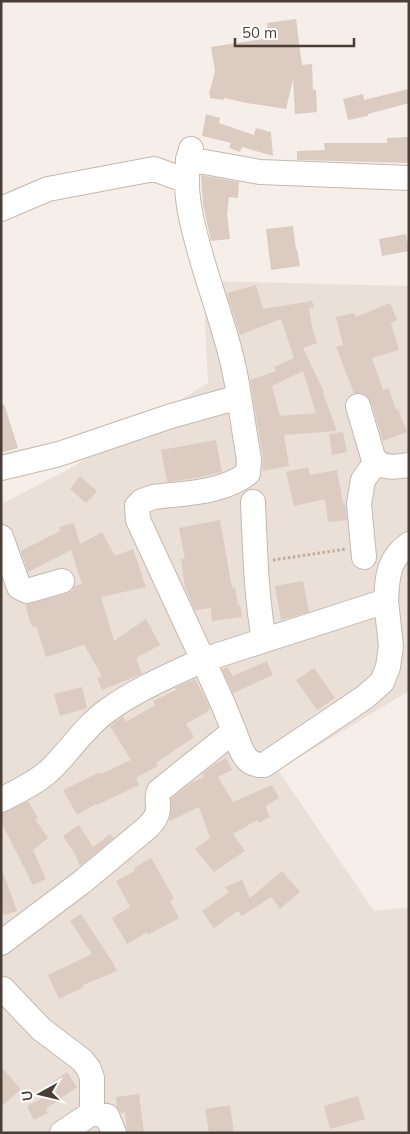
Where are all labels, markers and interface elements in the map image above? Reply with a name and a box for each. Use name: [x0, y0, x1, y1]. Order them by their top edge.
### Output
scale bar: [235, 15, 354, 47]
text: 50 m: [242, 23, 277, 42]
north arrow: [15, 1069, 65, 1119]
text: U: [17, 1089, 37, 1102]

